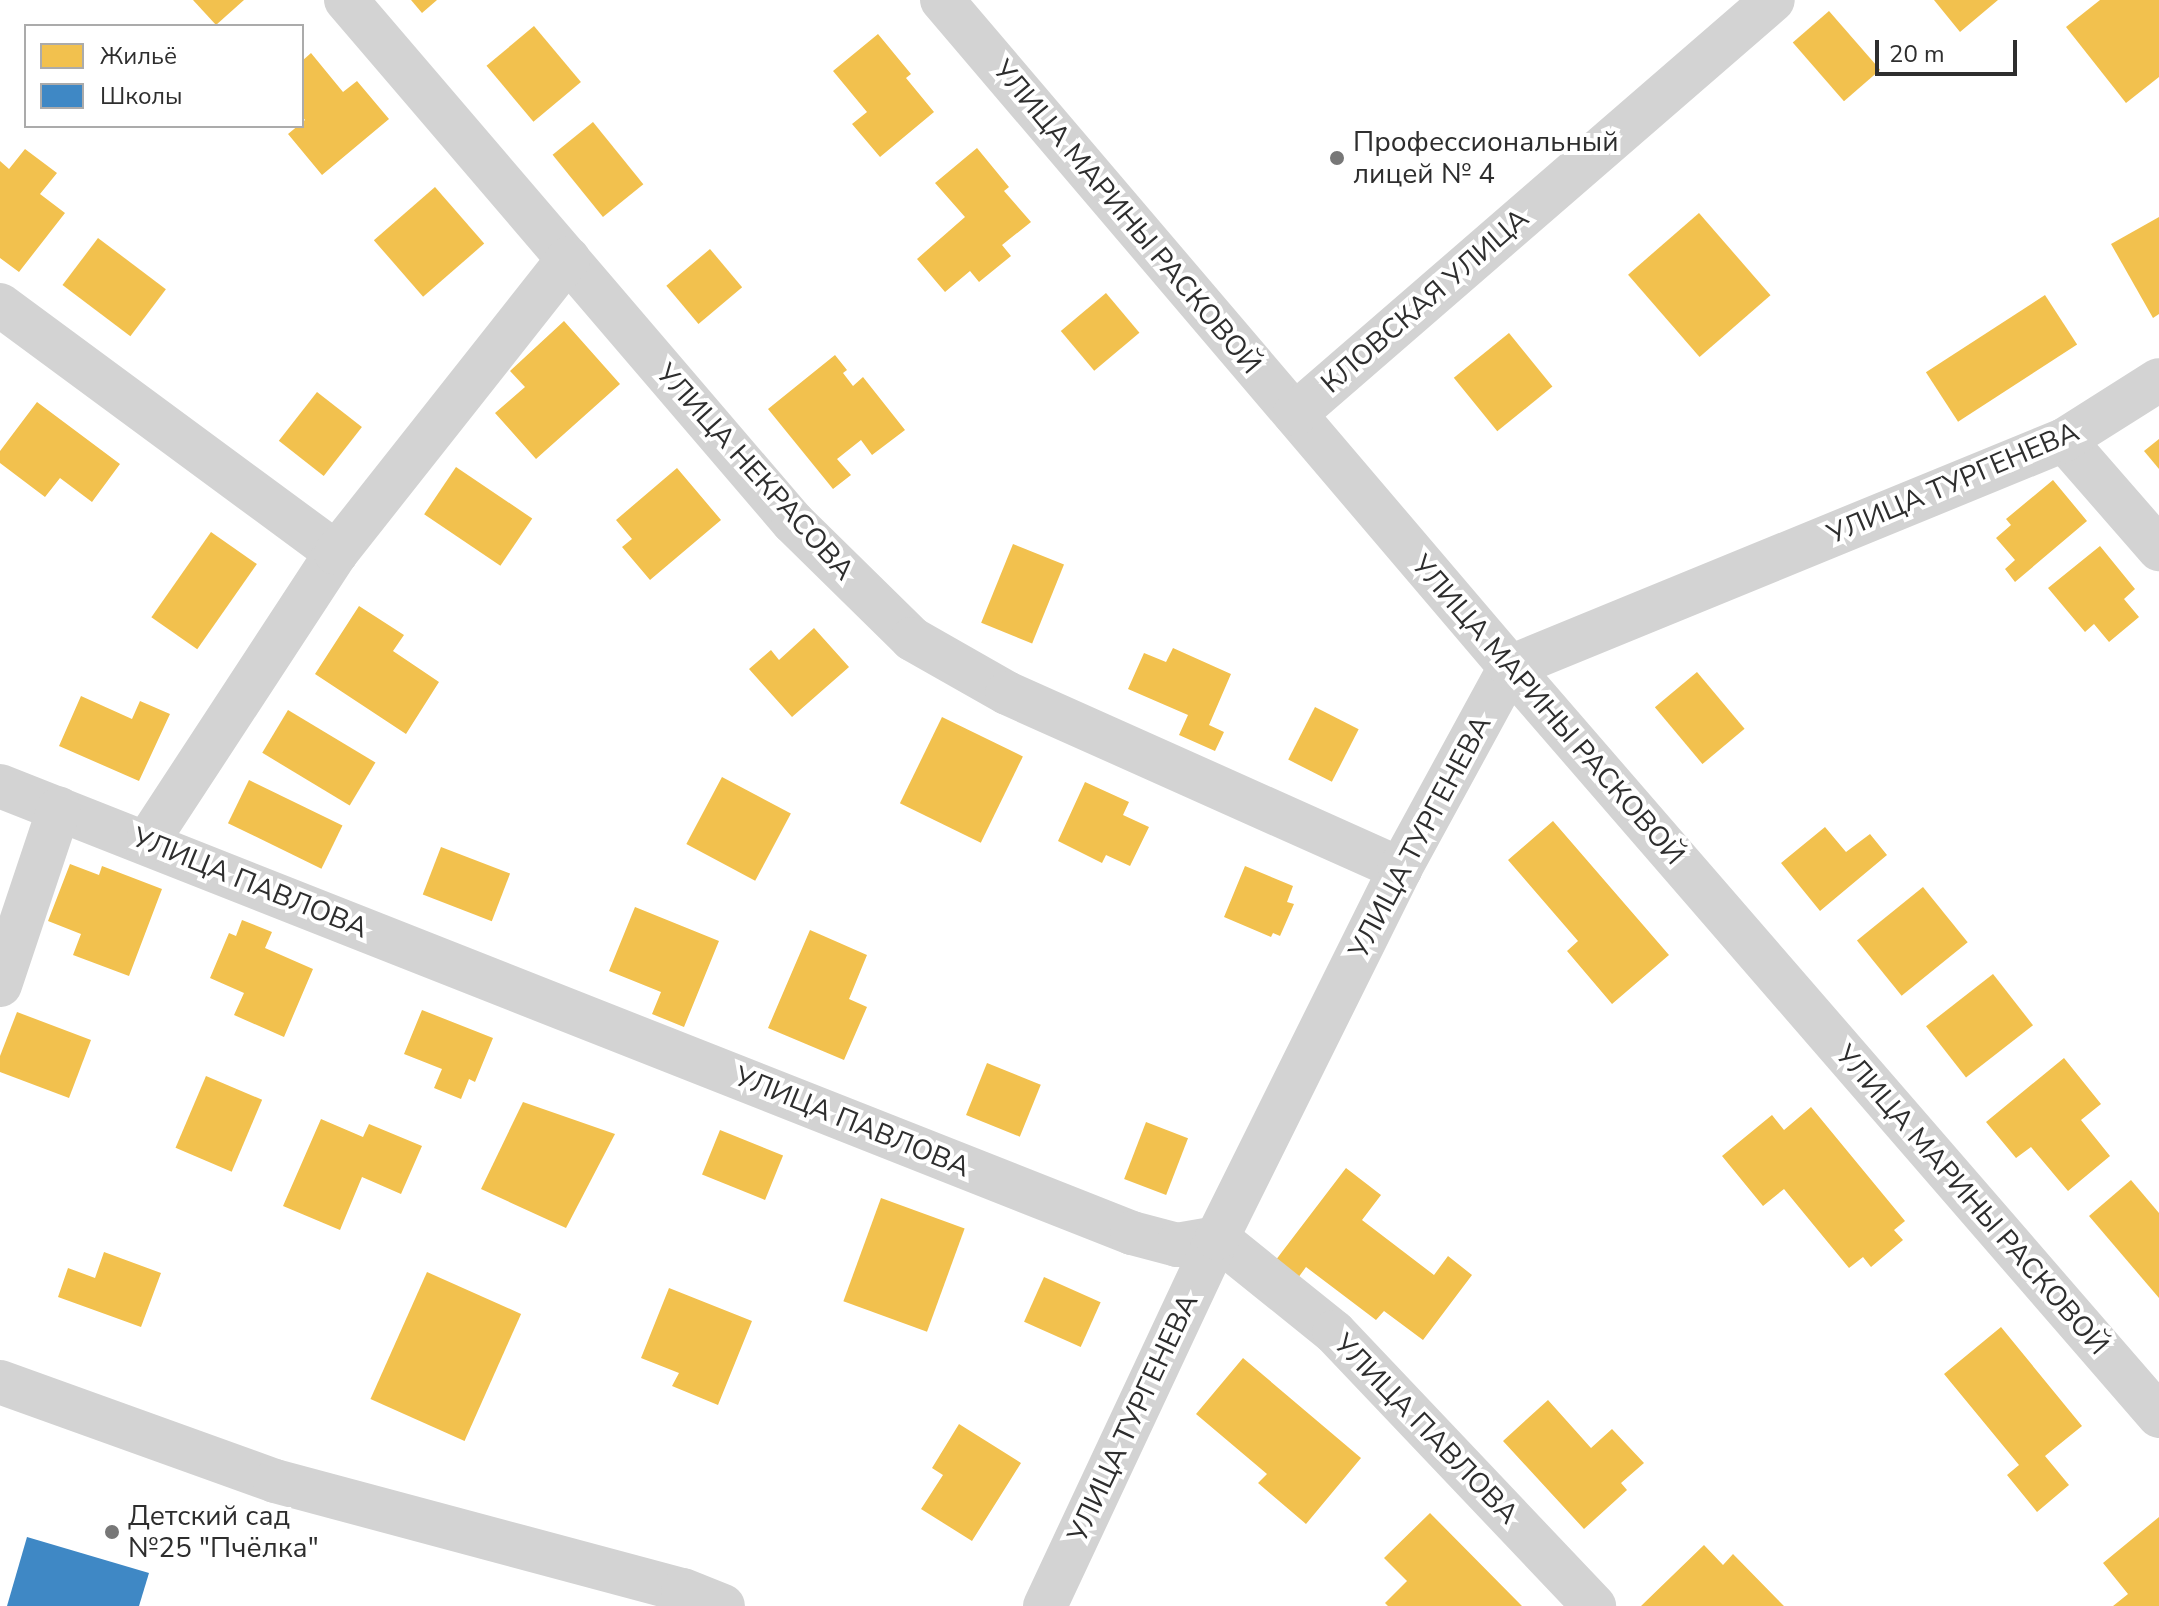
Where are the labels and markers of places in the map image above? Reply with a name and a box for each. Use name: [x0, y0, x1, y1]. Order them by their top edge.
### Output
place label: Профессиональный лицей № 4: [1353, 125, 1619, 191]
marker: Профессиональный лицей № 4: [1328, 149, 1346, 167]
place label: Детский сад №25 "Пчёлка": [128, 1499, 319, 1565]
marker: Детский сад №25 "Пчёлка": [103, 1523, 121, 1541]

